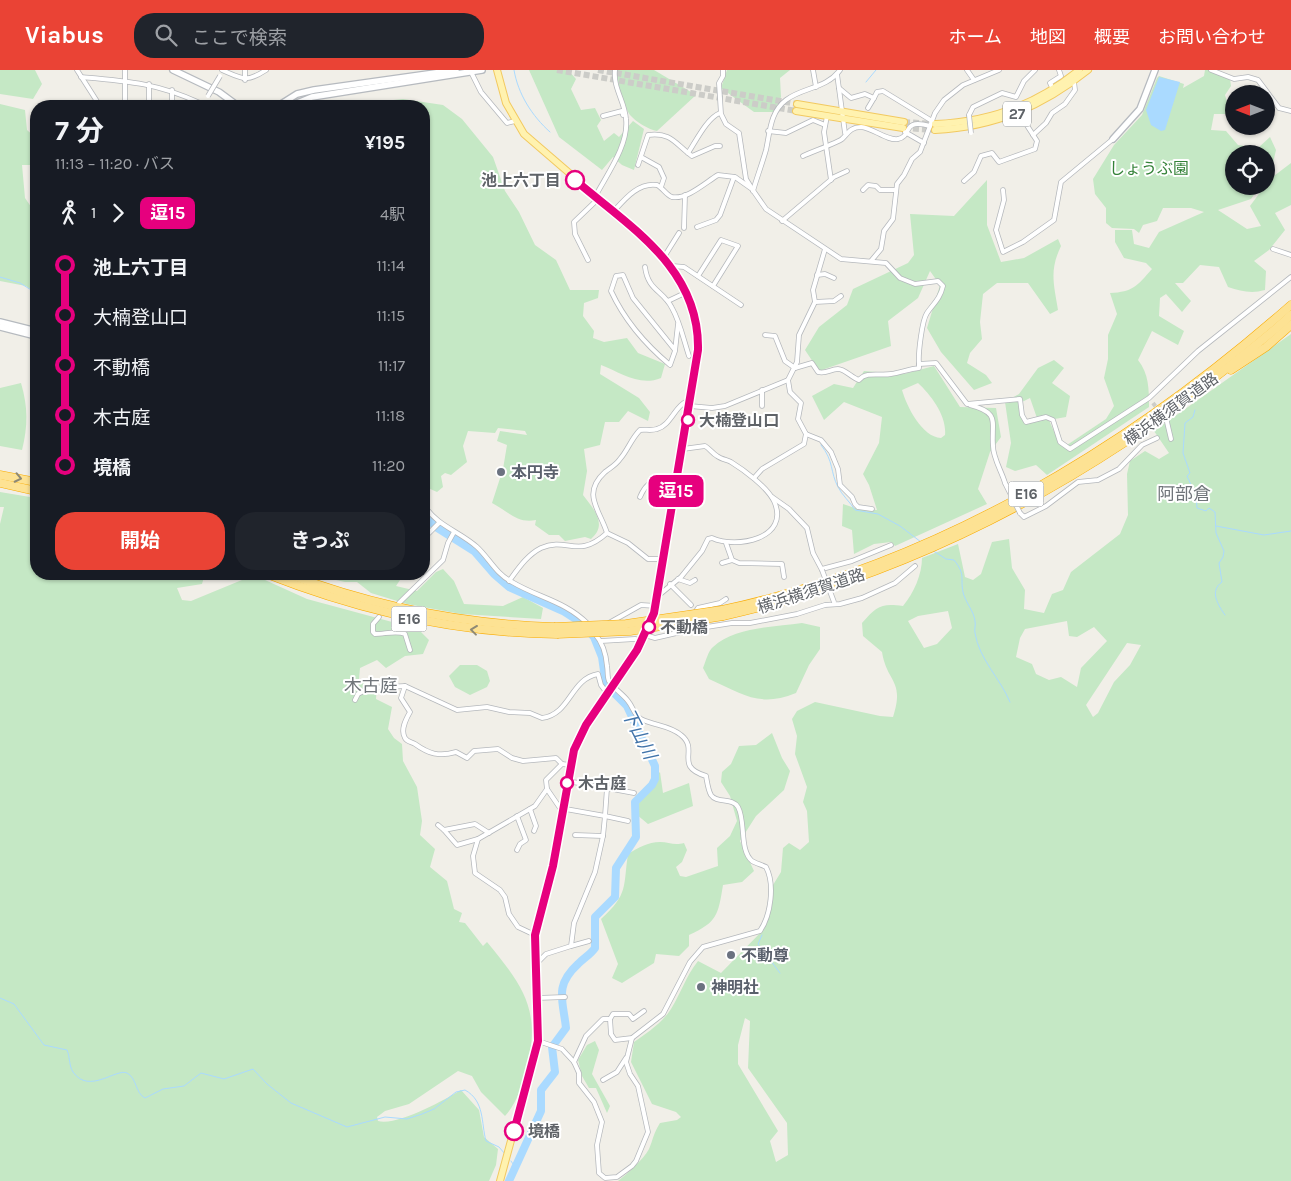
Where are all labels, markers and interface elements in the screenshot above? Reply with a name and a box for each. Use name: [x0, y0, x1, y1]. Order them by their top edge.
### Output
search box: [134, 13, 484, 58]
text: Viabus: [25, 21, 104, 49]
icon: search: [152, 21, 180, 49]
text: ホーム: [949, 26, 1002, 48]
text: 地図: [1030, 26, 1066, 48]
text: 概要: [1094, 26, 1130, 48]
text: お問い合わせ: [1158, 26, 1266, 48]
text: ここで検索: [192, 27, 287, 49]
north arrow: [1225, 85, 1275, 135]
map controls: [1225, 85, 1275, 195]
road number: 27: [1003, 102, 1031, 126]
text: 7 分: [55, 114, 104, 147]
text: ¥195: [364, 132, 405, 154]
button: locate: [1225, 145, 1275, 195]
text: 11:13 – 11:20 · バス: [55, 154, 175, 173]
park label: しょうぶ園: [1109, 159, 1189, 178]
marker: 池上六丁目: [565, 170, 585, 190]
place label: 池上六丁目: [481, 171, 561, 190]
icon: walk: [55, 199, 83, 227]
icon: forward: [104, 199, 132, 227]
text: 逗15: [150, 202, 185, 224]
text: 1: [91, 203, 96, 222]
text: 4駅: [380, 205, 405, 224]
text: 11:14: [377, 256, 405, 275]
text: 池上六丁目: [93, 257, 188, 279]
text: 11:15: [376, 306, 405, 325]
text: 大楠登山口: [93, 307, 188, 329]
text: 11:17: [378, 356, 405, 375]
text: 不動橋: [93, 357, 150, 379]
street label: 横浜横須賀道路: [1120, 368, 1222, 450]
text: 11:18: [376, 406, 405, 425]
text: 木古庭: [93, 407, 150, 429]
place label: 大楠登山口: [699, 411, 779, 430]
marker: 大楠登山口: [681, 413, 695, 427]
text: 11:20: [372, 456, 405, 475]
text: 境橋: [93, 457, 131, 479]
place label: 本円寺: [511, 463, 559, 482]
marker: 本円寺: [495, 466, 507, 478]
one-way arrow: [14, 472, 23, 483]
line badge: 逗15: [647, 475, 705, 507]
text: 逗15: [659, 480, 693, 502]
road number: E16: [1008, 482, 1044, 506]
district label: 阿部倉: [1157, 483, 1211, 505]
button: 開始: [55, 512, 225, 570]
button: きっぷ: [235, 512, 405, 570]
street label: 横浜横須賀道路: [755, 565, 867, 617]
road number: E16: [392, 606, 426, 632]
place label: 不動橋: [660, 618, 708, 637]
marker: 不動橋: [642, 620, 656, 634]
one-way arrow: [469, 625, 477, 636]
district label: 木古庭: [344, 675, 398, 697]
water label: 下山川: [617, 705, 662, 765]
place label: 木古庭: [578, 774, 626, 793]
marker: 木古庭: [560, 776, 574, 790]
place label: 不動尊: [741, 946, 789, 965]
marker: 不動尊: [725, 949, 737, 961]
place label: 神明社: [711, 978, 759, 997]
marker: 神明社: [695, 981, 707, 993]
marker: 境橋: [504, 1121, 524, 1141]
place label: 境橋: [528, 1122, 560, 1141]

